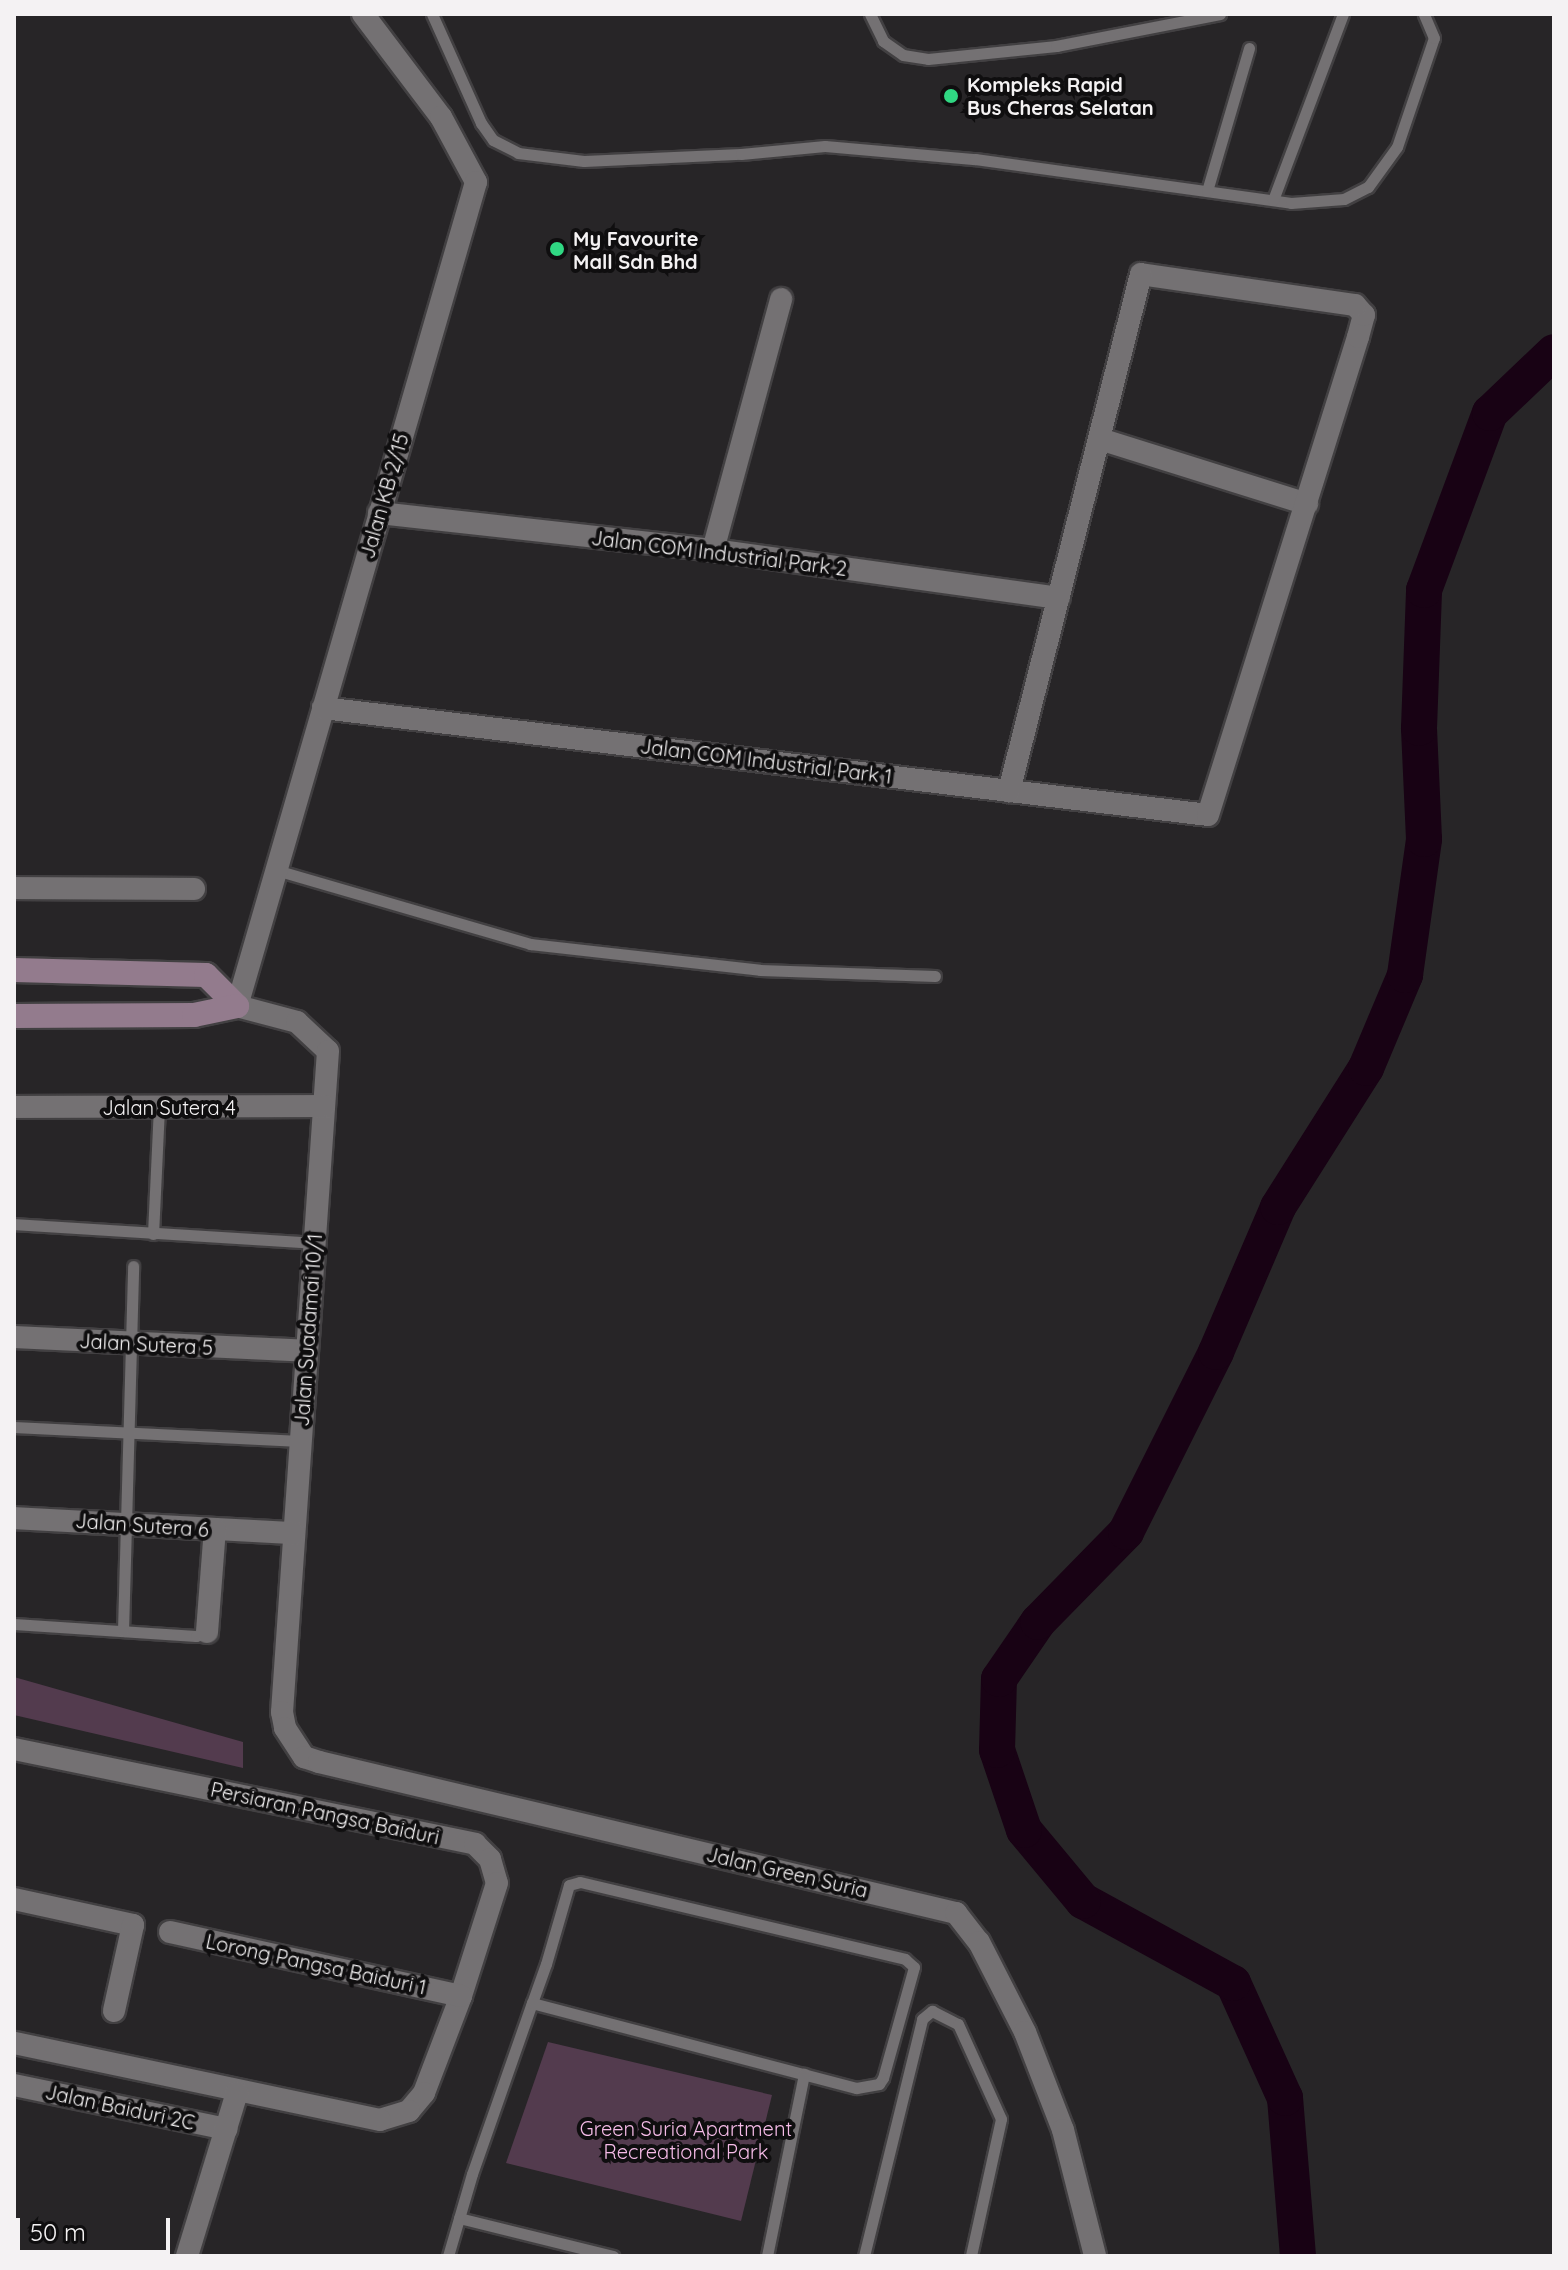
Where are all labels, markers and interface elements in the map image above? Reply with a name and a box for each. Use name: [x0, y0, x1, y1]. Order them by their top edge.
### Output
place label: Kompleks Rapid Bus Cheras Selatan: [967, 72, 1154, 119]
marker: Kompleks Rapid Bus Cheras Selatan: [942, 87, 960, 105]
place label: My Favourite Mall Sdn Bhd: [573, 226, 699, 273]
marker: My Favourite Mall Sdn Bhd: [548, 240, 566, 258]
street label: Jalan KB 2/15: [355, 431, 413, 561]
street label: Jalan COM Industrial Park 2: [590, 525, 848, 581]
street label: Jalan COM Industrial Park 1: [639, 734, 893, 788]
street label: Jalan Sutera 4: [102, 1095, 236, 1119]
street label: Jalan Suadamai 10/1: [289, 1233, 327, 1427]
street label: Jalan Sutera 5: [79, 1329, 213, 1359]
street label: Jalan Sutera 6: [74, 1508, 210, 1542]
street label: Persiaran Pangsa Baiduri: [208, 1777, 442, 1849]
street label: Jalan Green Suria: [704, 1842, 870, 1902]
street label: Lorong Pangsa Baiduri 1: [204, 1929, 428, 1999]
street label: Jalan Baiduri 2C: [43, 2079, 197, 2135]
park label: Green Suria Apartment Recreational Park: [580, 2117, 792, 2164]
scale bar: [20, 2202, 174, 2252]
text: 50 m: [30, 2217, 86, 2247]

